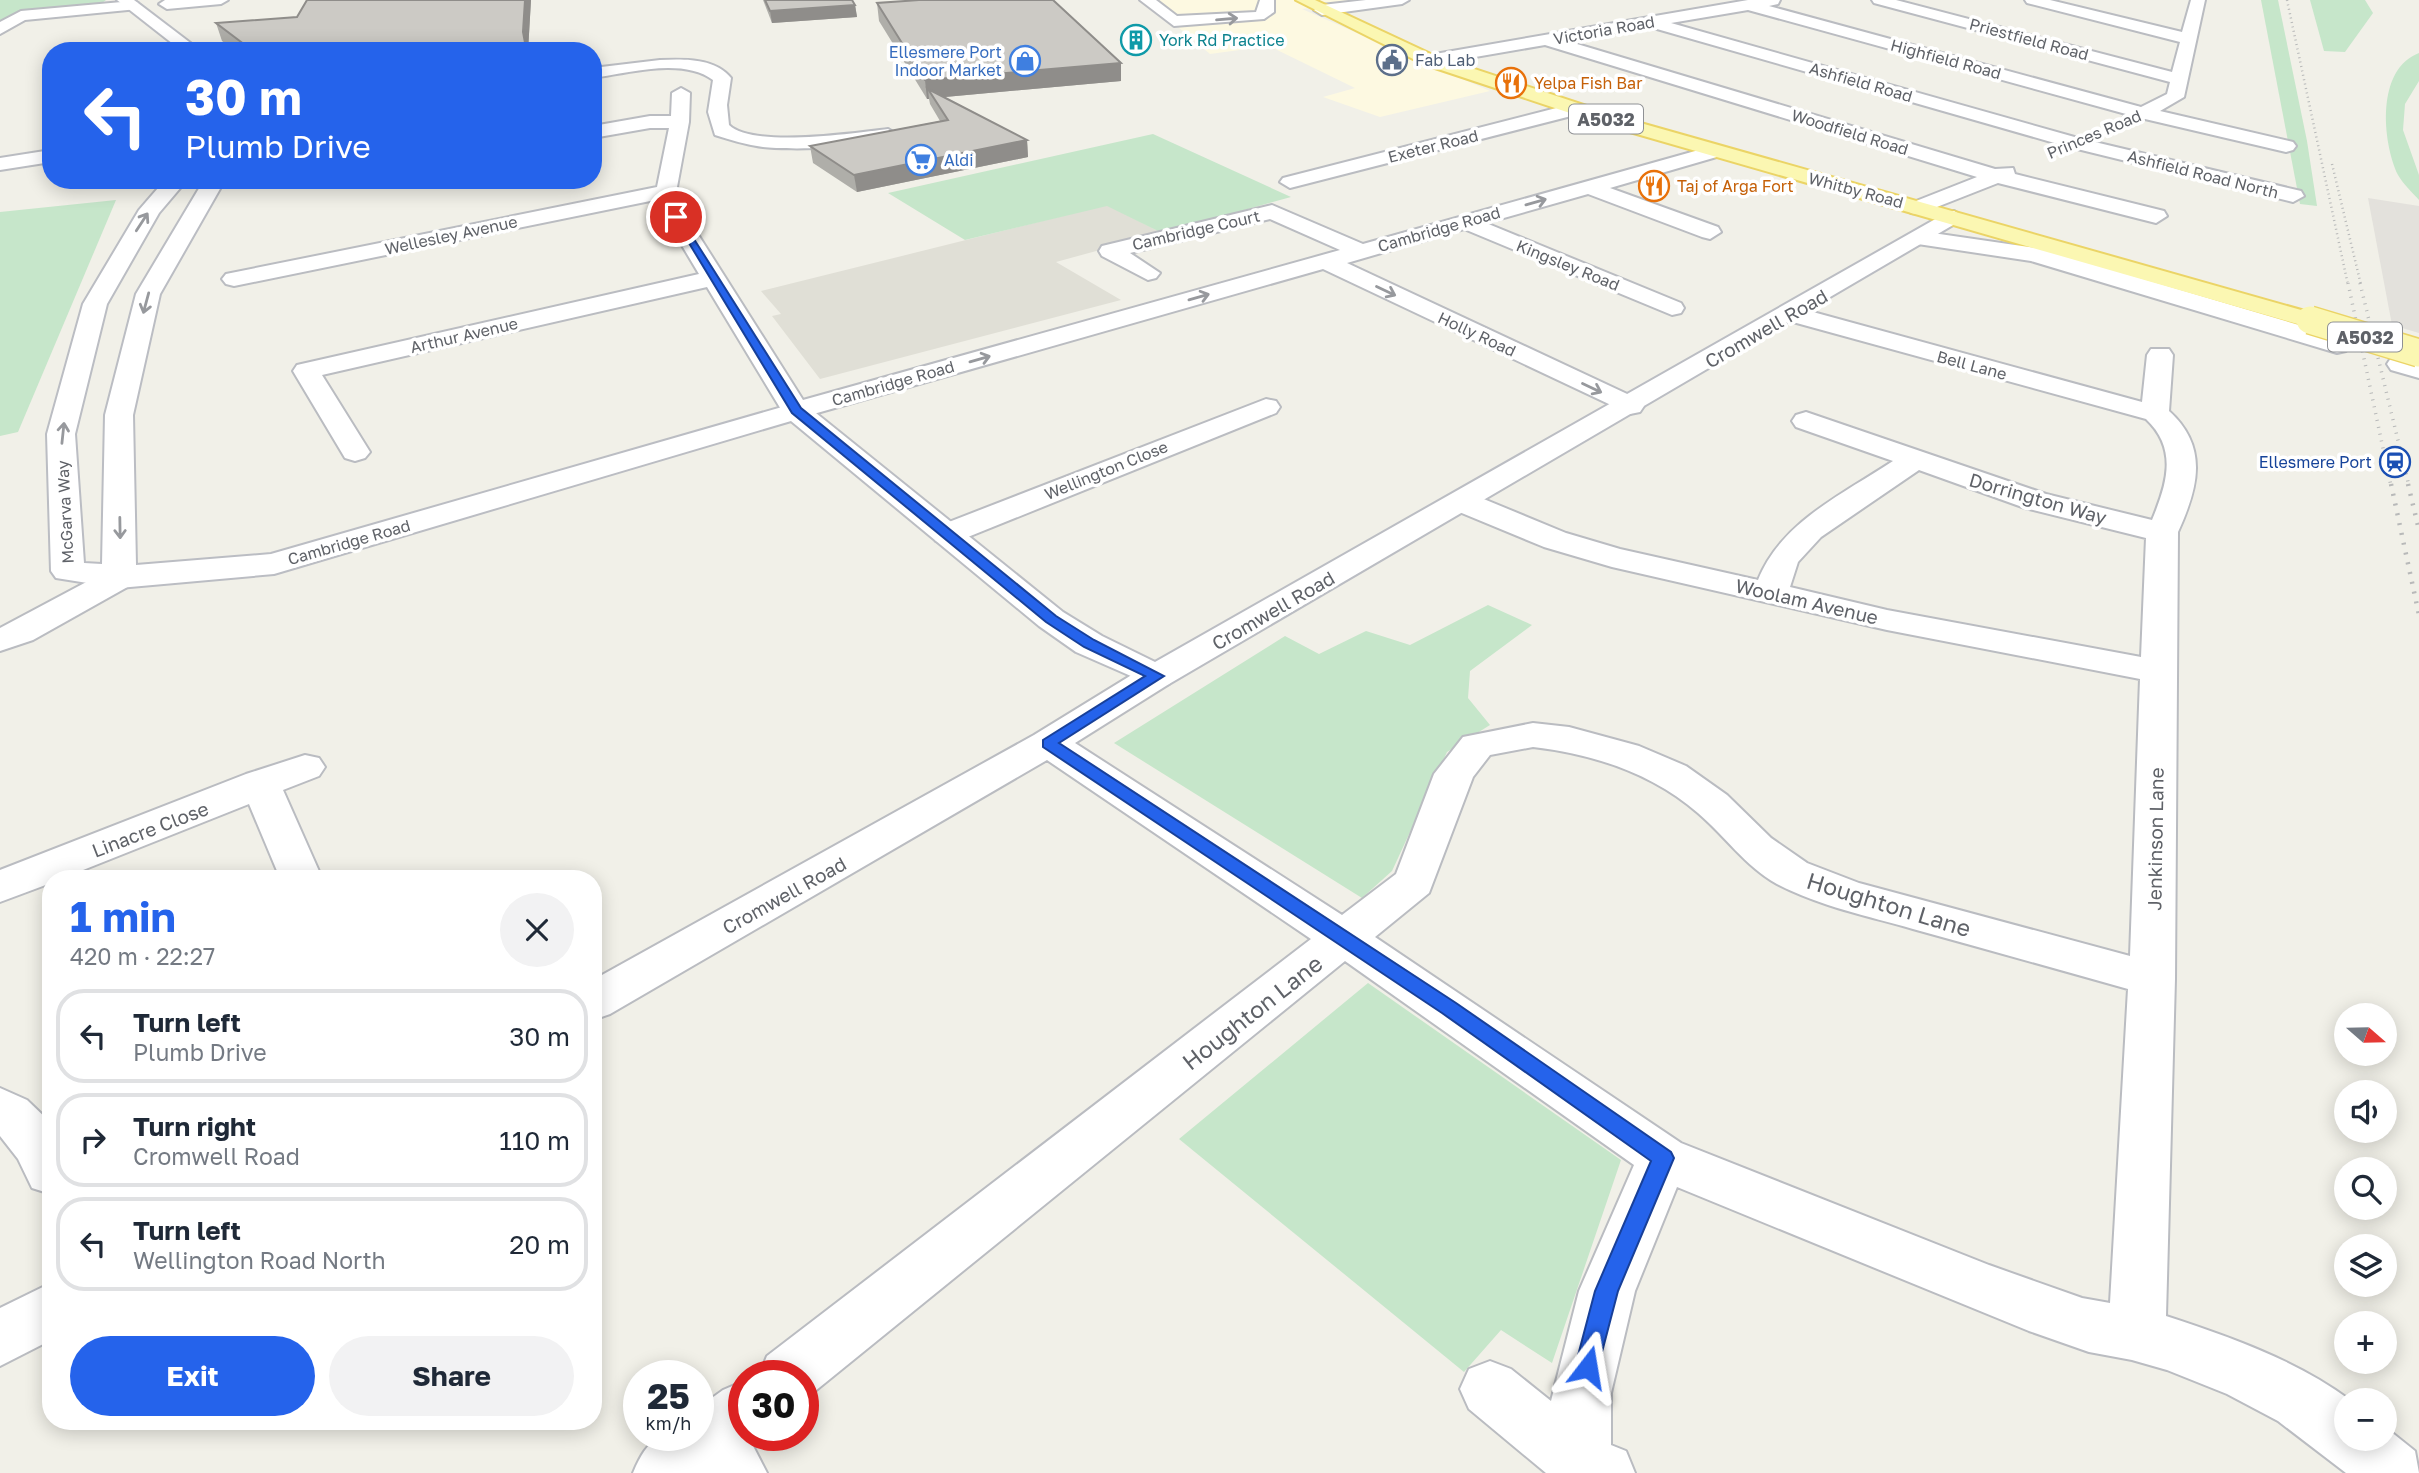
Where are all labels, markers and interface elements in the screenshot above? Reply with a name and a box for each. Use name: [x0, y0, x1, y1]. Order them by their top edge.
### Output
street label: Victoria Road: [1552, 11, 1656, 49]
one-way arrow: [1215, 12, 1238, 25]
street label: Priestfield Road: [1967, 13, 2091, 65]
building icon: York Rd Practice: [1119, 23, 1153, 57]
place label: York Rd Practice: [1159, 30, 1284, 50]
street label: Highfield Road: [1889, 35, 2003, 83]
place label: Ellesmere Port Indoor Market: [889, 42, 1002, 80]
public building icon: Fab Lab: [1375, 43, 1409, 77]
shop icon: Ellesmere Port Indoor Market: [1008, 44, 1042, 78]
place label: Fab Lab: [1415, 50, 1475, 70]
street label: Ashfield Road: [1807, 58, 1915, 106]
restaurant icon: Yelpa Fish Bar: [1494, 66, 1528, 100]
text: 30 m: [185, 67, 302, 126]
icon: left: [70, 70, 161, 161]
place label: Yelpa Fish Bar: [1534, 73, 1642, 93]
road number: A5032: [1569, 104, 1643, 134]
street label: Woodfield Road: [1789, 105, 1911, 159]
street label: Princes Road: [2044, 105, 2144, 163]
street label: Exeter Road: [1386, 125, 1480, 167]
text: Plumb Drive: [185, 127, 371, 165]
supermarket icon: Aldi: [904, 143, 938, 177]
street label: Ashfield Road North: [2125, 146, 2281, 202]
place label: Aldi: [944, 150, 974, 170]
street label: Whitby Road: [1806, 168, 1906, 212]
restaurant icon: Taj of Arga Fort: [1637, 169, 1671, 203]
place label: Taj of Arga Fort: [1677, 176, 1794, 196]
pin: [646, 187, 706, 247]
one-way arrow: [1525, 194, 1547, 207]
icon: arrive: [657, 198, 695, 236]
street label: Cambridge Road: [1375, 202, 1503, 256]
street label: Cambridge Court: [1130, 206, 1262, 254]
street label: Wellesley Avenue: [383, 211, 519, 259]
one-way arrow: [135, 213, 149, 232]
street label: Kingsley Road: [1513, 235, 1623, 295]
one-way arrow: [1375, 284, 1396, 298]
street label: Cromwell Road: [1701, 284, 1831, 372]
one-way arrow: [1187, 290, 1210, 303]
one-way arrow: [139, 292, 152, 314]
street label: Holly Road: [1435, 307, 1519, 361]
street label: Arthur Avenue: [408, 313, 520, 357]
road number: A5032: [2328, 323, 2402, 352]
street label: Bell Lane: [1935, 346, 2009, 384]
one-way arrow: [969, 351, 991, 364]
street label: Cambridge Road: [829, 356, 957, 410]
one-way arrow: [1580, 382, 1602, 395]
one-way arrow: [57, 422, 70, 445]
street label: Wellington Close: [1041, 436, 1171, 504]
station icon: Ellesmere Port: [2378, 445, 2412, 479]
place label: Ellesmere Port: [2259, 452, 2372, 472]
street label: McGarva Way: [52, 460, 78, 564]
street label: Dorrington Way: [1967, 467, 2110, 529]
street label: Cambridge Road: [285, 515, 413, 569]
one-way arrow: [113, 516, 127, 539]
street label: Cromwell Road: [1208, 566, 1338, 654]
street label: Woolam Avenue: [1733, 573, 1881, 629]
street label: Jenkinson Lane: [2142, 767, 2168, 911]
street label: Linacre Close: [88, 796, 212, 862]
street label: Cromwell Road: [718, 852, 850, 938]
street label: Houghton Lane: [1804, 866, 1974, 942]
text: 1 min: [70, 891, 176, 941]
button: close: [500, 893, 574, 967]
text: 420 m · 22:27: [70, 942, 215, 970]
street label: Houghton Lane: [1176, 949, 1328, 1075]
north arrow: [2334, 1003, 2398, 1066]
map controls: [2334, 1003, 2397, 1451]
text: Turn left: [133, 1007, 241, 1038]
icon: left: [74, 1017, 112, 1055]
text: 30 m: [509, 1021, 570, 1052]
text: Plumb Drive: [133, 1038, 267, 1066]
button: sound: [2334, 1080, 2397, 1143]
text: Turn right: [133, 1111, 256, 1142]
icon: right: [74, 1121, 112, 1159]
text: 110 m: [499, 1125, 570, 1156]
text: Cromwell Road: [133, 1142, 300, 1170]
button: search: [2334, 1157, 2397, 1220]
text: Turn left: [133, 1215, 241, 1246]
icon: left: [74, 1225, 112, 1263]
text: 20 m: [509, 1229, 570, 1260]
button: layers: [2334, 1234, 2397, 1297]
text: Wellington Road North: [133, 1246, 386, 1274]
button: +: [2334, 1311, 2397, 1374]
position arrow: [1551, 1330, 1625, 1404]
button: Exit: [70, 1336, 315, 1416]
button: Share: [329, 1336, 574, 1416]
speed limit sign: 30: [728, 1360, 819, 1451]
text: 25: [647, 1375, 690, 1417]
button: −: [2334, 1388, 2397, 1451]
text: km/h: [646, 1412, 691, 1434]

